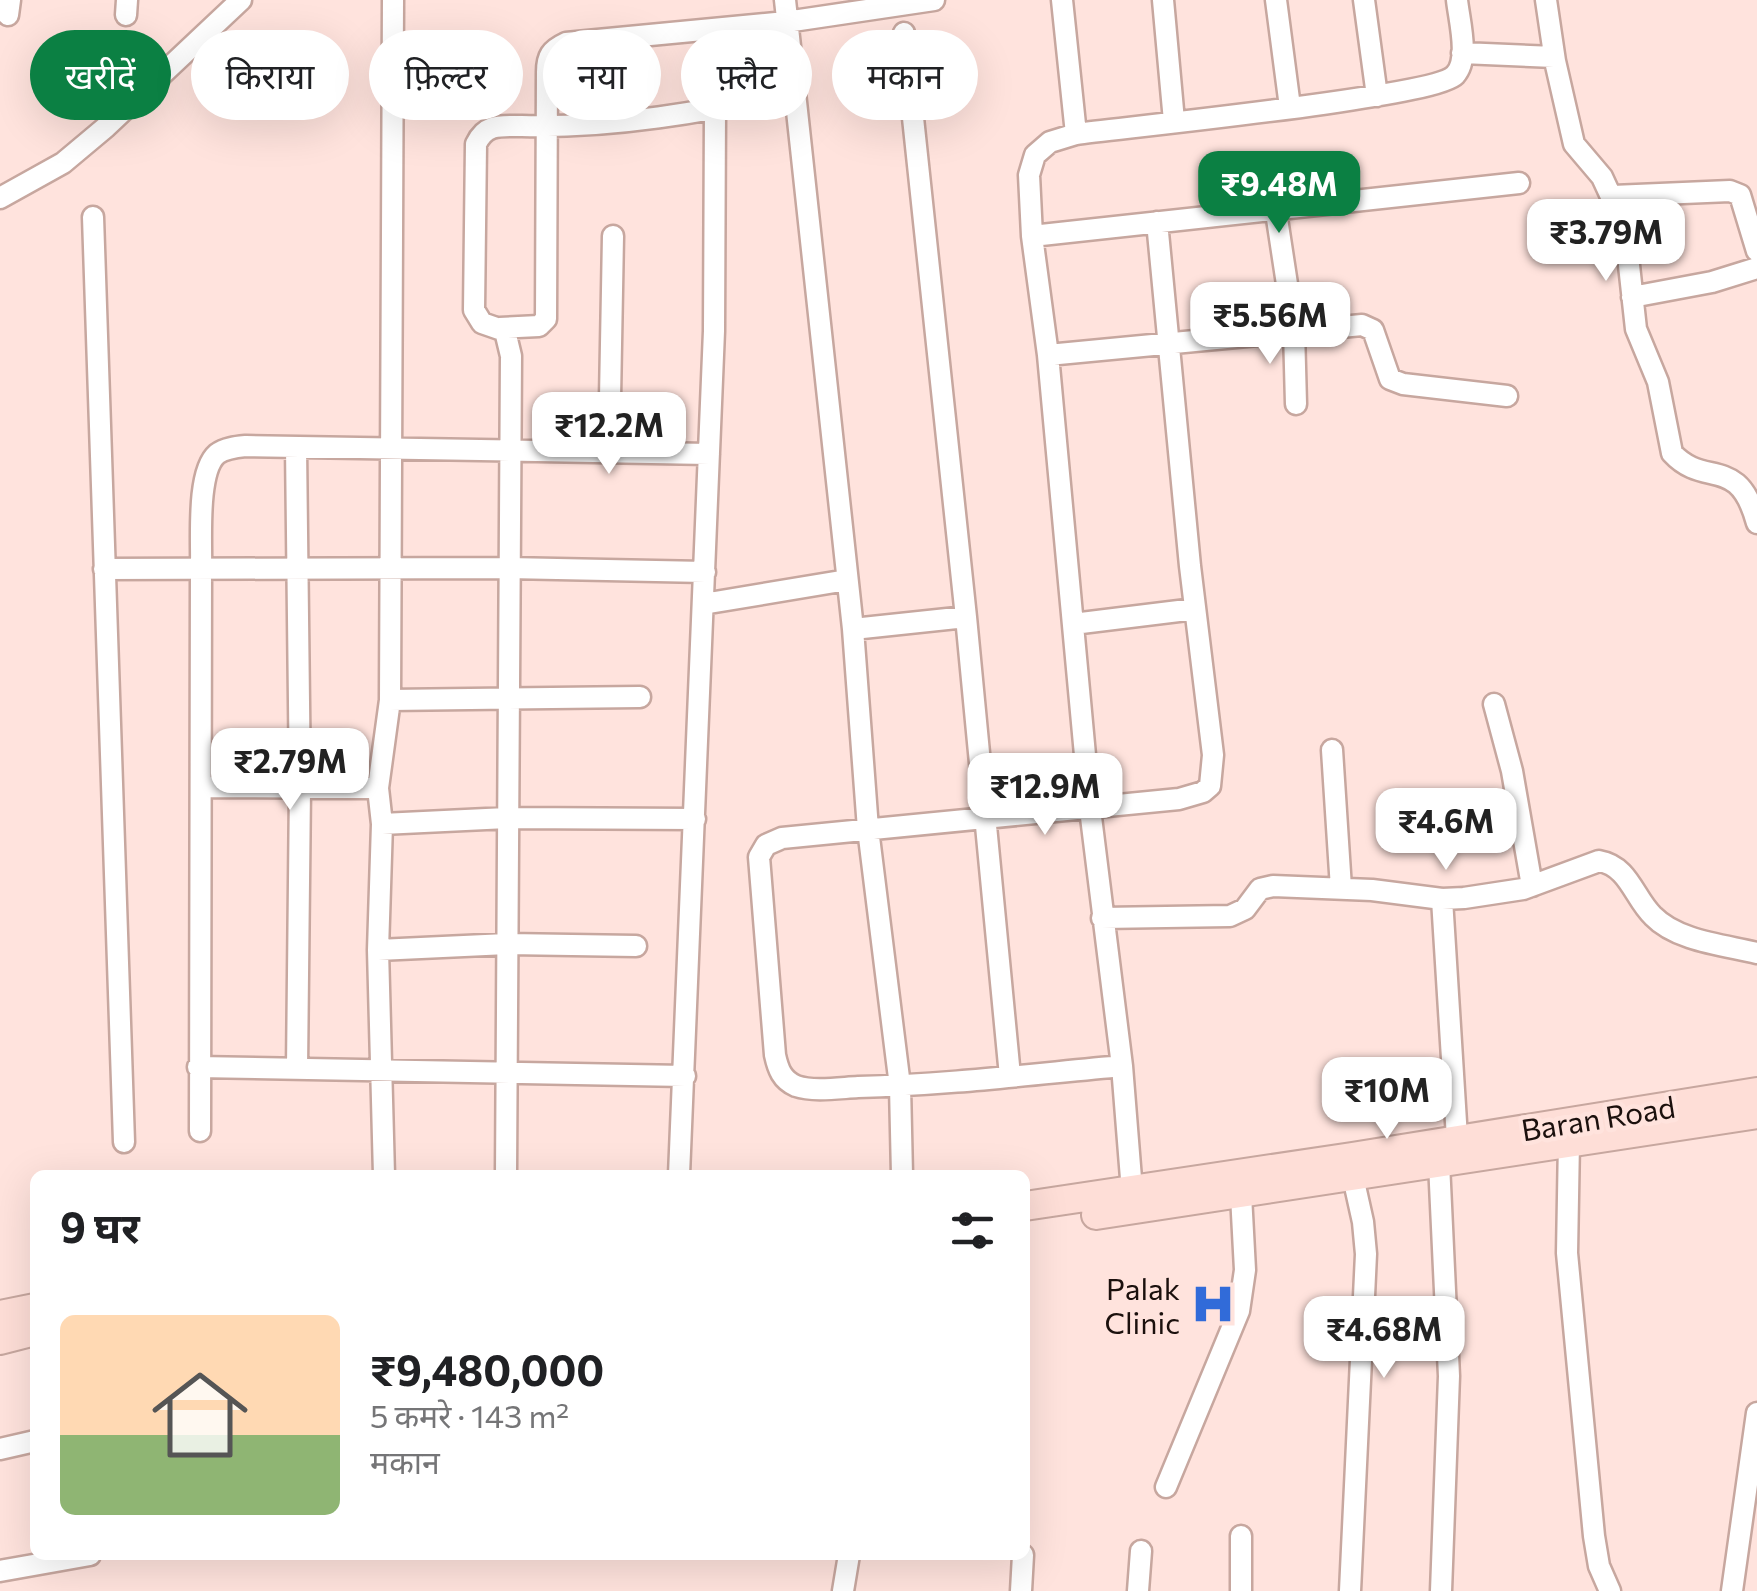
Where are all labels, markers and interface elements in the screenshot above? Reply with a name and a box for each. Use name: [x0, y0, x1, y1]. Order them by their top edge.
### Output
chip: खरीदें: [30, 30, 171, 120]
chip: किराया: [191, 30, 349, 120]
chip: फ़िल्टर: [369, 30, 523, 120]
chip: नया: [543, 30, 661, 120]
chip: फ़्लैट: [681, 30, 812, 120]
chip: मकान: [832, 30, 978, 120]
pin: ₹9.48M: [1198, 151, 1360, 236]
text: ₹9.48M: [1220, 163, 1338, 203]
pin: ₹3.79M: [1525, 199, 1687, 284]
text: ₹3.79M: [1549, 211, 1663, 251]
pin: ₹5.56M: [1189, 282, 1351, 367]
text: ₹5.56M: [1212, 294, 1328, 334]
pin: ₹12.2M: [528, 392, 690, 477]
text: ₹12.2M: [554, 404, 664, 444]
pin: ₹2.79M: [209, 728, 371, 813]
text: ₹2.79M: [233, 740, 347, 780]
pin: ₹12.9M: [964, 753, 1126, 838]
text: ₹12.9M: [989, 765, 1101, 805]
pin: ₹4.6M: [1376, 788, 1516, 873]
text: ₹4.6M: [1398, 800, 1494, 840]
pin: ₹10M: [1328, 1057, 1446, 1142]
text: ₹10M: [1344, 1069, 1430, 1109]
street label: Baran Road: [1518, 1087, 1678, 1147]
text: 9 घर: [60, 1200, 140, 1252]
icon: filters: [945, 1203, 1000, 1258]
place label: Palak Clinic: [1104, 1269, 1180, 1340]
hospital icon: Palak Clinic: [1189, 1280, 1237, 1328]
pin: ₹4.68M: [1303, 1296, 1465, 1381]
text: ₹4.68M: [1326, 1308, 1442, 1348]
text: ₹9,480,000: [370, 1343, 604, 1395]
icon: home: [140, 1355, 260, 1475]
text: 5 कमरे · 143 m²: [370, 1395, 569, 1435]
text: मकान: [370, 1441, 440, 1481]

